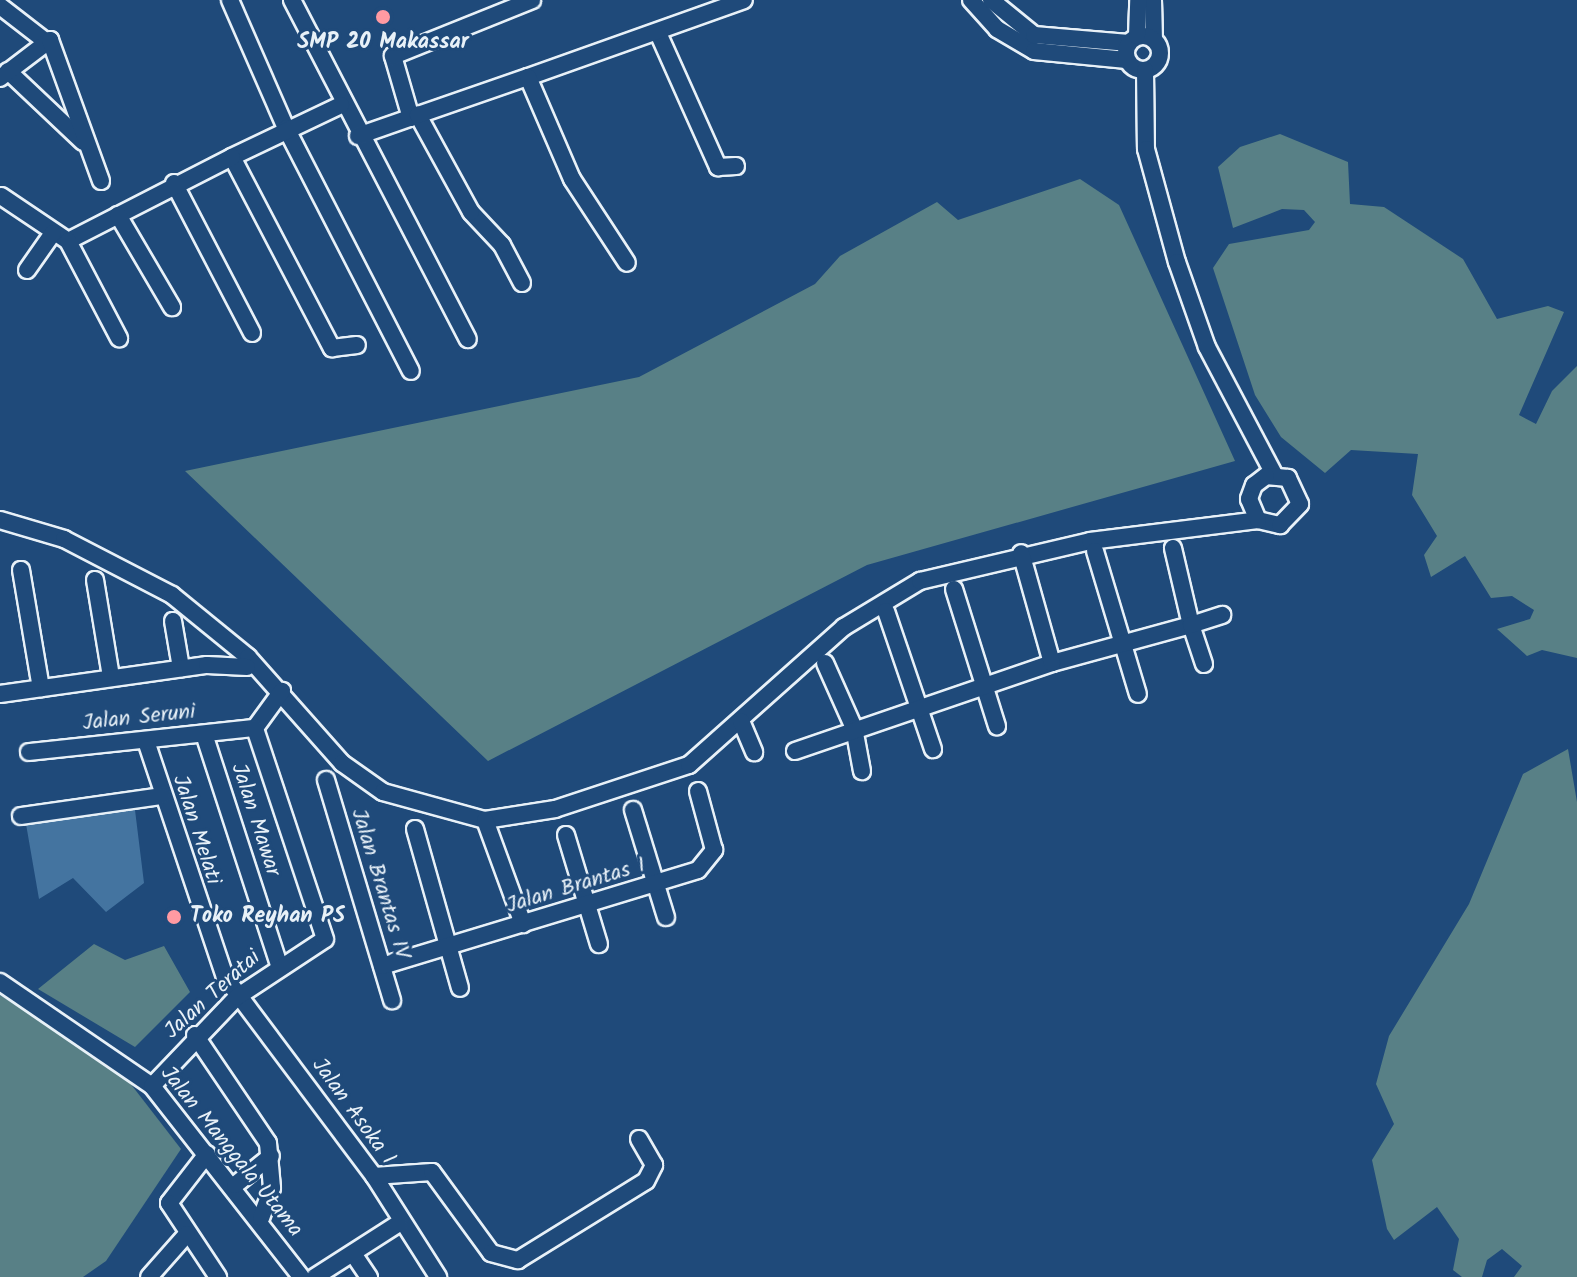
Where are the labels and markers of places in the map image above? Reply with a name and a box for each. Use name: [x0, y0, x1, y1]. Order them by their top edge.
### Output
marker: SMP 20 Makassar: [374, 8, 392, 26]
place label: SMP 20 Makassar: [297, 30, 469, 56]
place label: Toko Reyhan PS: [190, 904, 345, 930]
marker: Toko Reyhan PS: [165, 908, 183, 926]

